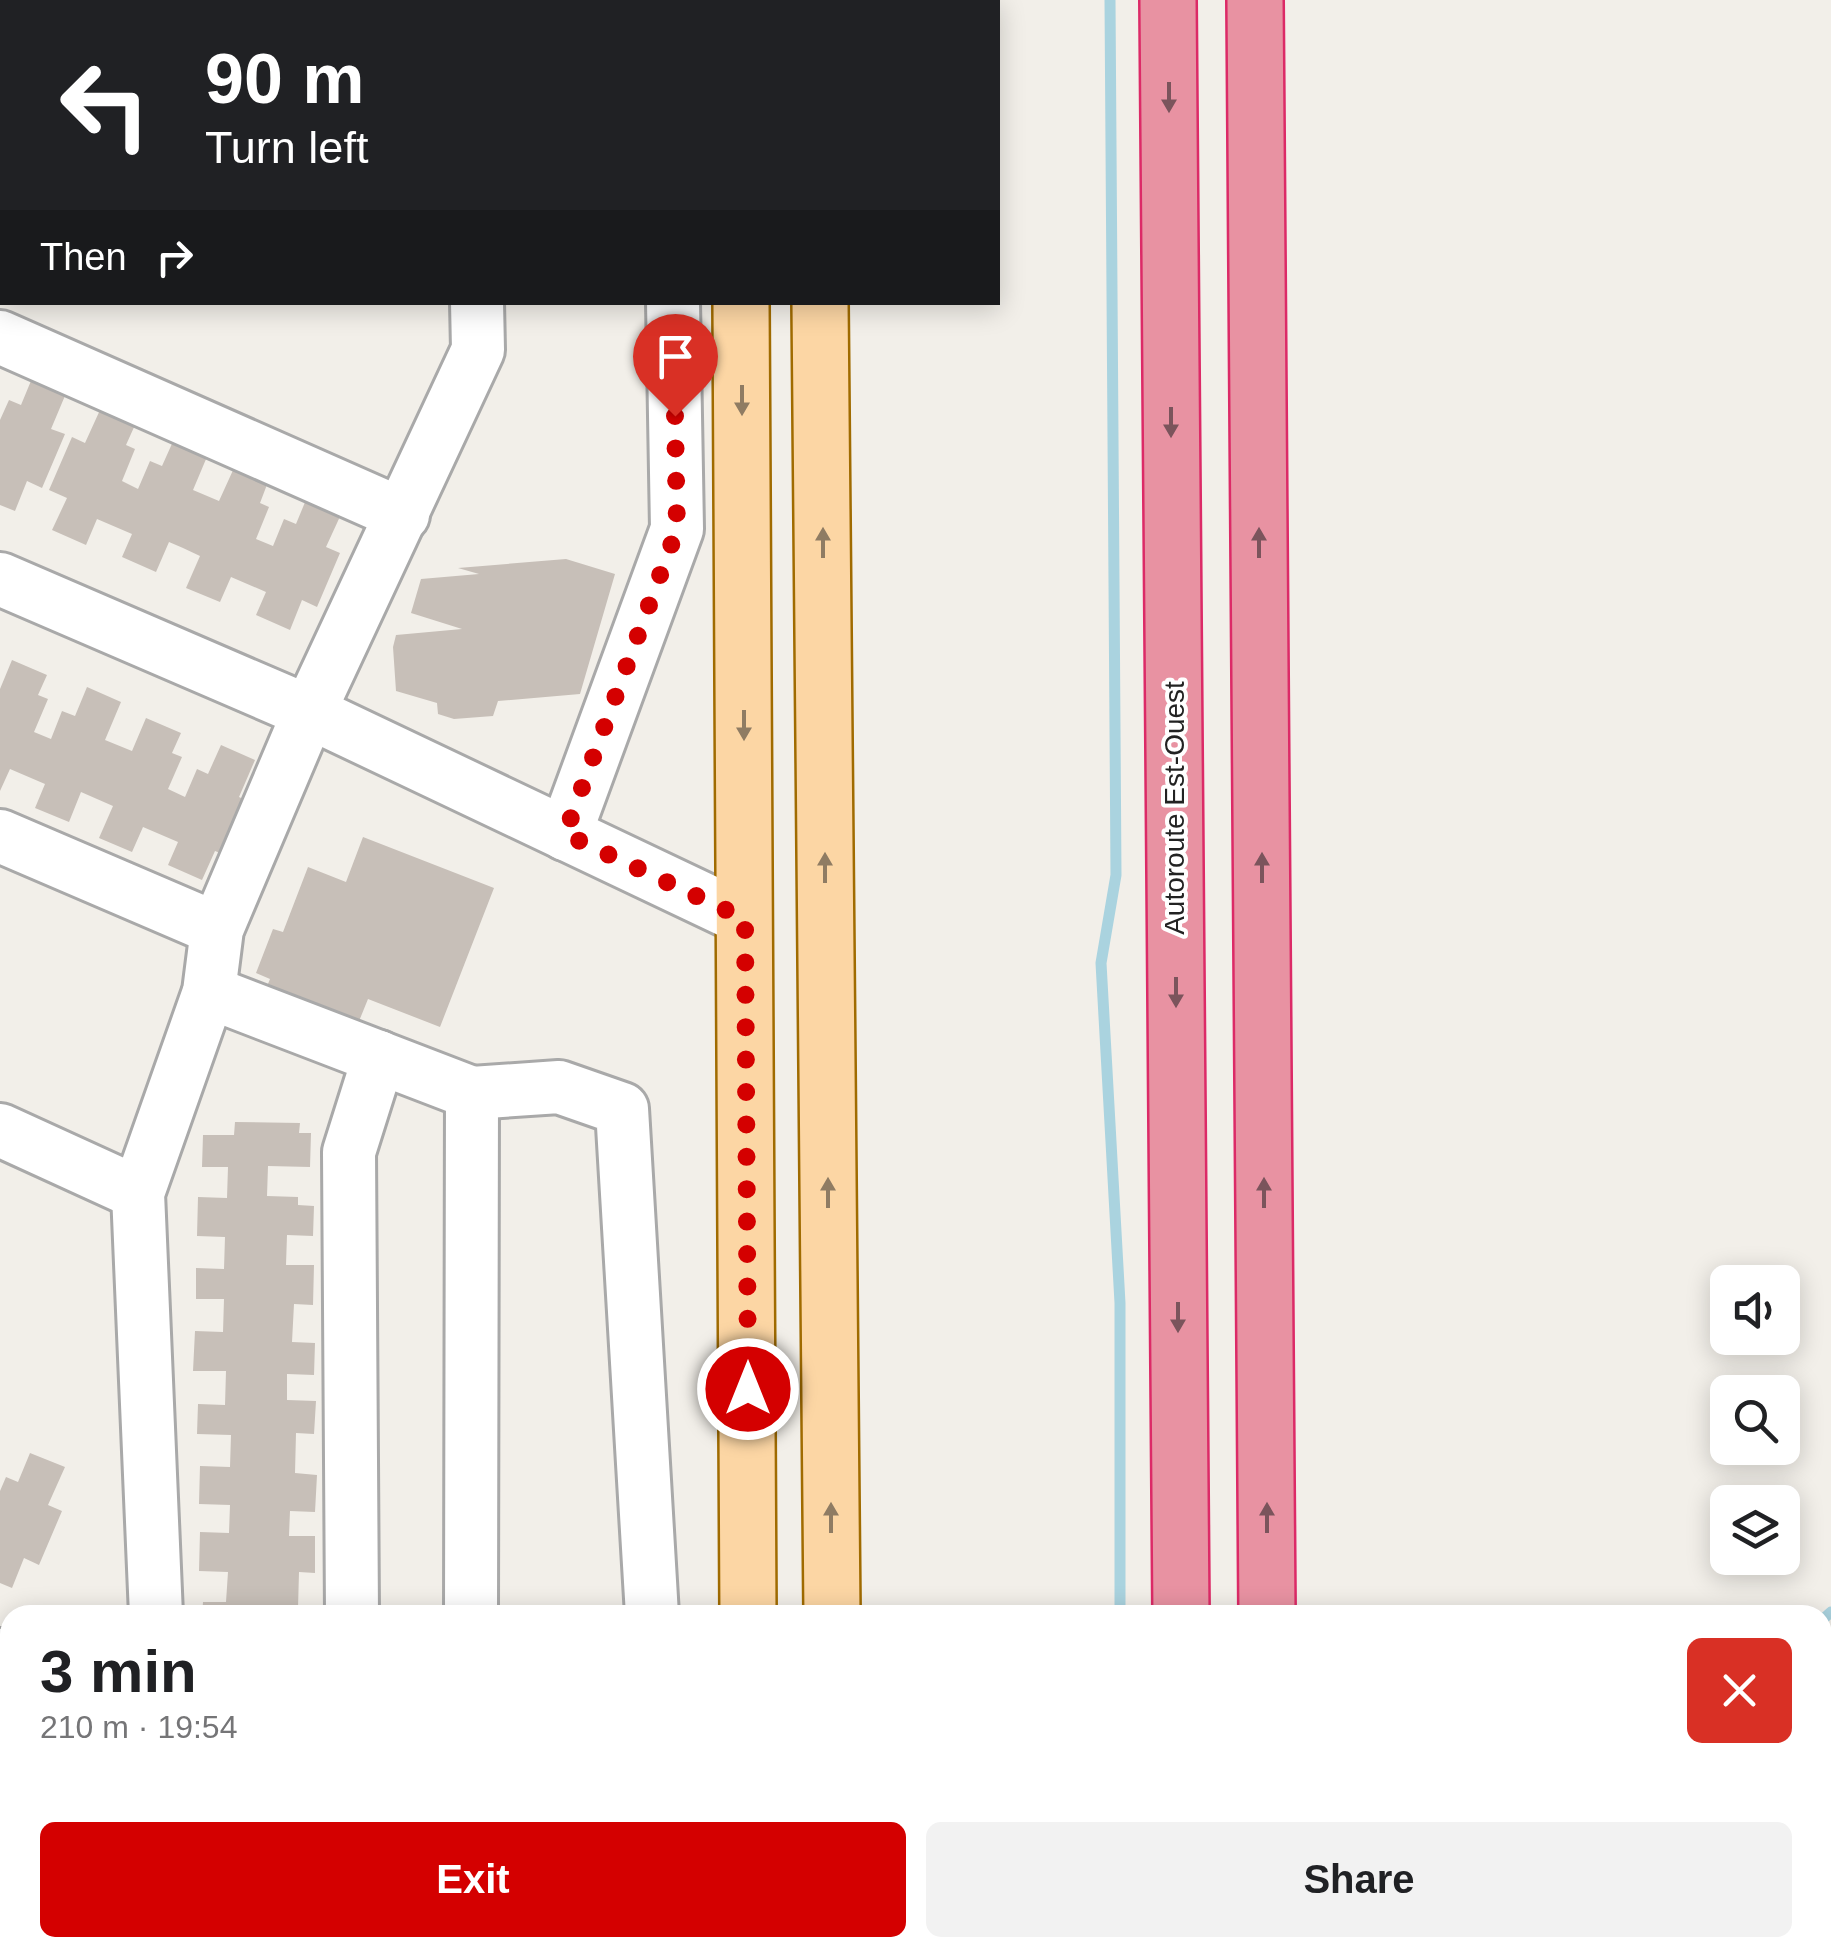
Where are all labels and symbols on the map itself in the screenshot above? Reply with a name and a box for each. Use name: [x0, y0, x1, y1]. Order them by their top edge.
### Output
one-way arrow: [1161, 82, 1177, 114]
pin: [633, 314, 718, 417]
one-way arrow: [734, 384, 750, 416]
one-way arrow: [1164, 407, 1180, 439]
one-way arrow: [814, 526, 830, 558]
one-way arrow: [1251, 526, 1267, 558]
street label: Autoroute Est-Ouest: [1159, 681, 1190, 935]
one-way arrow: [737, 709, 753, 741]
one-way arrow: [817, 851, 833, 883]
one-way arrow: [1254, 851, 1270, 883]
one-way arrow: [1168, 977, 1184, 1009]
one-way arrow: [820, 1176, 836, 1208]
one-way arrow: [1256, 1176, 1272, 1208]
one-way arrow: [1171, 1302, 1187, 1334]
position arrow: [696, 1337, 800, 1441]
one-way arrow: [823, 1501, 839, 1533]
one-way arrow: [1258, 1501, 1274, 1533]

